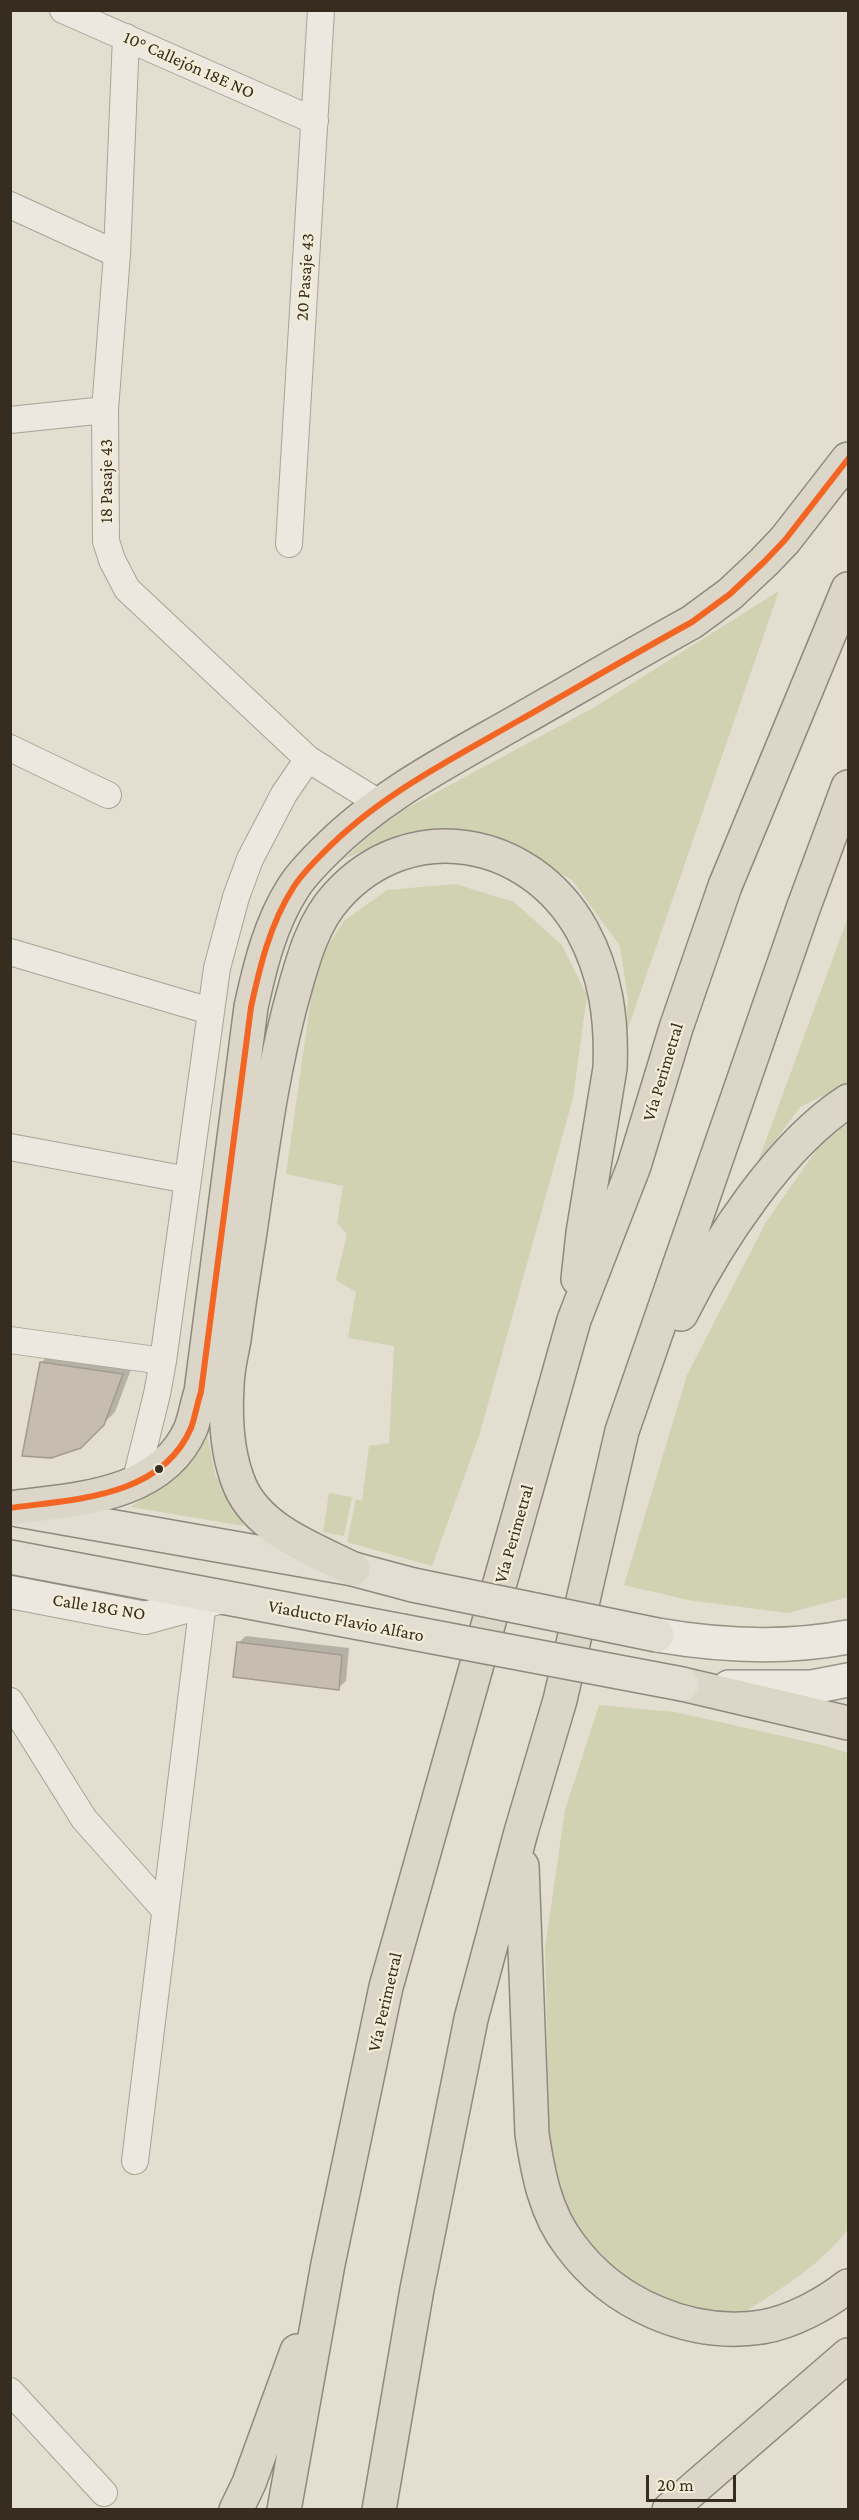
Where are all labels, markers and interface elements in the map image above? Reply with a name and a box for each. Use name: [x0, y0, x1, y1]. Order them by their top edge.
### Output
street label: 10° Callejón 18E NO: [120, 26, 258, 104]
street label: 20 Pasaje 43: [291, 232, 319, 322]
street label: 18 Pasaje 43: [95, 439, 117, 523]
street label: Vía Perimetral: [638, 1020, 688, 1124]
unlabelled marker: [153, 1463, 165, 1475]
street label: Vía Perimetral: [490, 1482, 538, 1586]
street label: Calle 18G NO: [51, 1589, 147, 1625]
street label: Viaducto Flavio Alfaro: [266, 1595, 426, 1647]
street label: Vía Perimetral: [363, 1950, 407, 2054]
scale bar: [649, 2463, 739, 2501]
text: 20 m: [657, 2475, 694, 2495]

